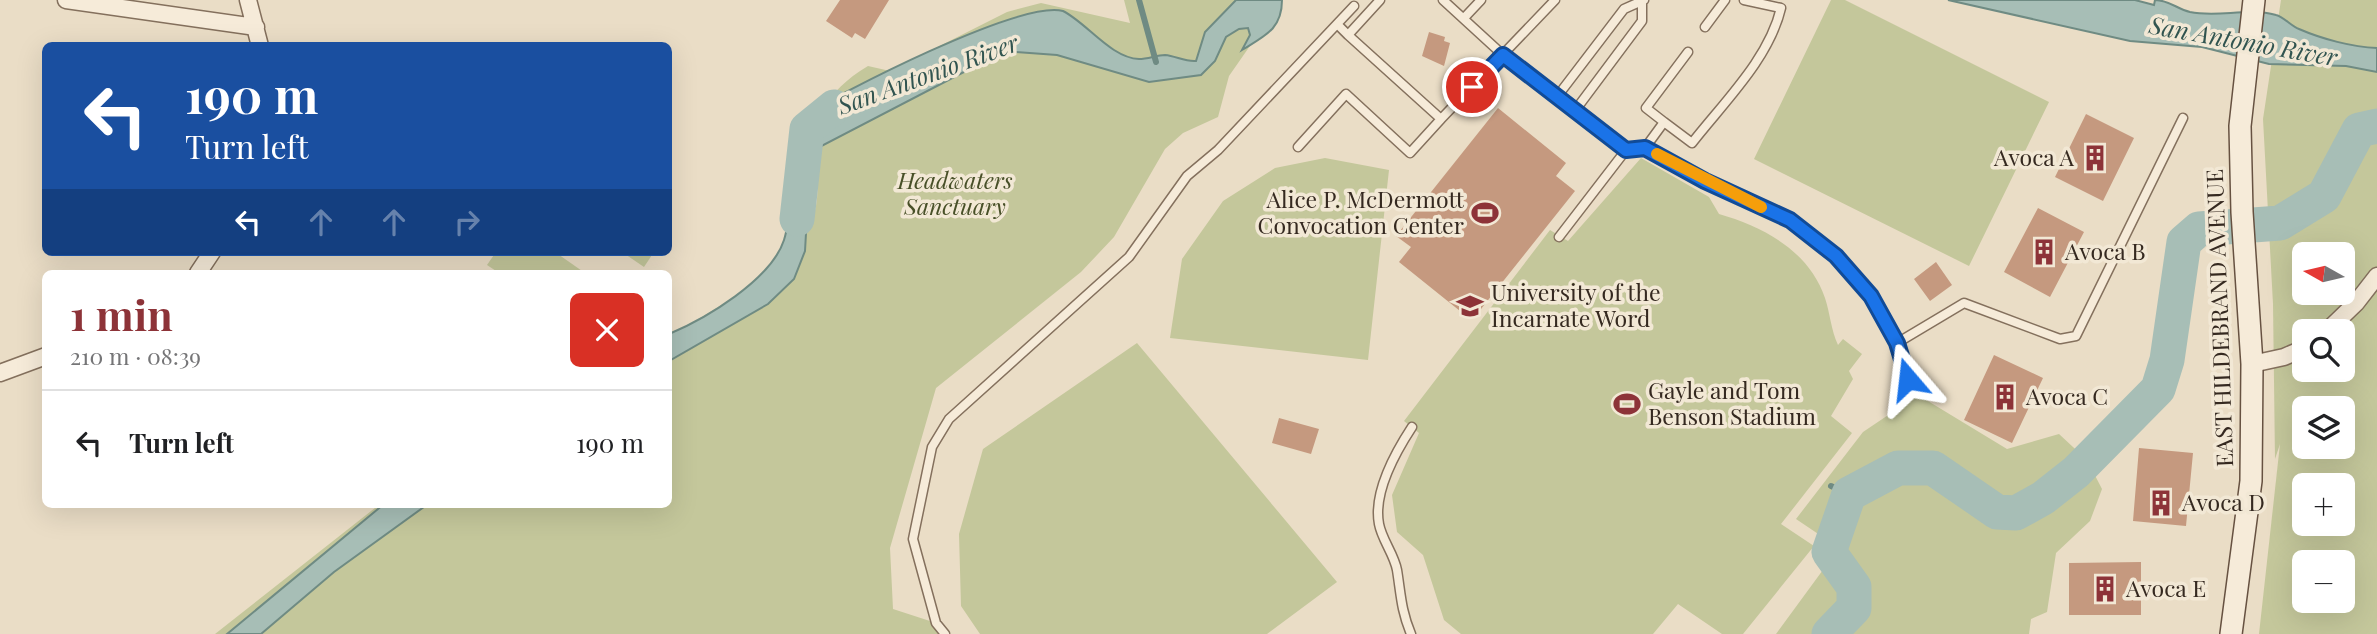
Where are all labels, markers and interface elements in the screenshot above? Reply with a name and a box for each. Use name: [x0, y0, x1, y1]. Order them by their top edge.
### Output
water label: San Antonio River: [2146, 8, 2340, 72]
water label: San Antonio River: [832, 25, 1023, 121]
pin: [1442, 57, 1502, 117]
text: 190 m: [185, 61, 318, 126]
icon: arrive: [1453, 68, 1491, 106]
icon: left: [70, 70, 161, 161]
text: Turn left: [185, 124, 309, 167]
place label: Avoca A: [1993, 141, 2074, 172]
building icon: Avoca A: [2080, 143, 2110, 173]
park label: Headwaters Sanctuary: [896, 164, 1013, 221]
street label: EAST HILDEBRAND AVENUE: [2198, 168, 2239, 468]
place label: Alice P. McDermott Convocation Center: [1258, 183, 1465, 240]
sports icon: Alice P. McDermott Convocation Center: [1470, 198, 1500, 228]
icon: left: [229, 203, 267, 241]
icon: ahead: [302, 203, 340, 241]
icon: ahead: [375, 203, 413, 241]
icon: right: [448, 203, 486, 241]
place label: Avoca B: [2064, 235, 2146, 266]
building icon: Avoca B: [2029, 237, 2059, 267]
north arrow: [2292, 242, 2356, 304]
map controls: [2292, 242, 2355, 613]
place label: University of the Incarnate Word: [1491, 276, 1661, 333]
text: 1 min: [70, 286, 173, 342]
school or university icon: University of the Incarnate Word: [1455, 291, 1485, 321]
button: close: [570, 293, 644, 367]
button: search: [2292, 319, 2355, 382]
text: 210 m · 08:39: [70, 340, 201, 371]
position arrow: [1871, 342, 1945, 416]
place label: Gayle and Tom Benson Stadium: [1648, 374, 1817, 431]
place label: Avoca C: [2025, 380, 2108, 411]
building icon: Avoca C: [1990, 382, 2020, 412]
sports icon: Gayle and Tom Benson Stadium: [1612, 389, 1642, 419]
button: layers: [2292, 396, 2355, 459]
icon: left: [70, 424, 108, 462]
text: Turn left: [129, 425, 234, 460]
text: 190 m: [576, 425, 644, 460]
button: +: [2292, 473, 2355, 536]
place label: Avoca D: [2181, 486, 2265, 517]
building icon: Avoca D: [2146, 488, 2176, 518]
button: −: [2292, 550, 2355, 613]
place label: Avoca E: [2125, 572, 2206, 603]
building icon: Avoca E: [2090, 574, 2120, 604]

